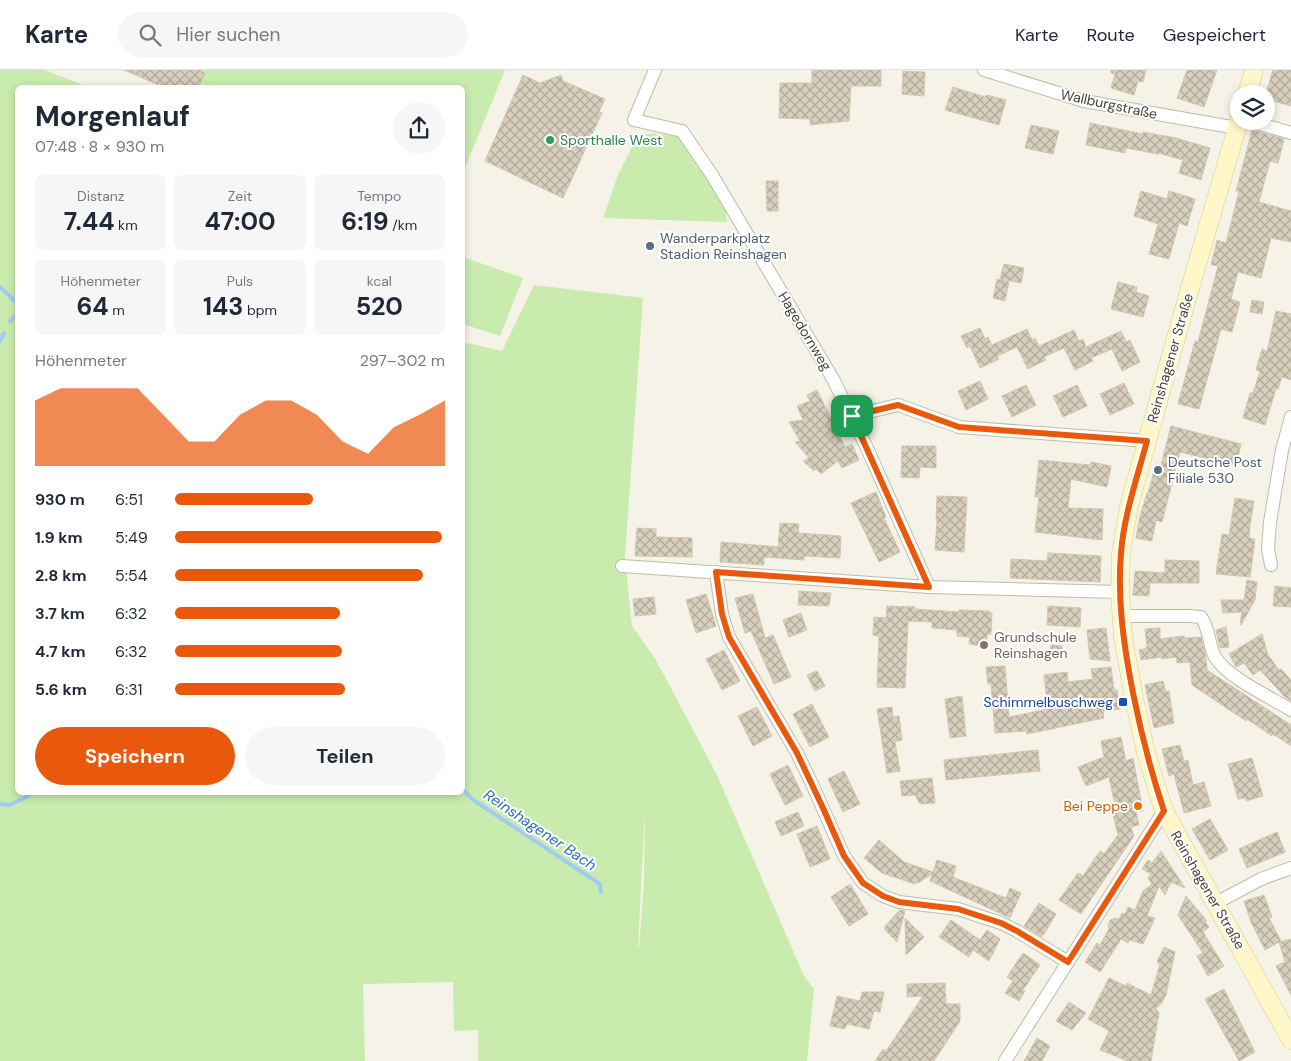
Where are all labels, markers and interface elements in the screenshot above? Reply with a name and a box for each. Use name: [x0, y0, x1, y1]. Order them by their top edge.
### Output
search box: [118, 12, 468, 57]
text: Karte: [25, 19, 88, 50]
icon: search: [136, 21, 164, 49]
text: Hier suchen: [176, 22, 281, 47]
text: Karte: [1015, 23, 1059, 47]
text: Route: [1087, 23, 1135, 47]
text: Gespeichert: [1163, 23, 1266, 47]
street label: Wallburgstraße: [1059, 85, 1159, 123]
map controls: [1230, 85, 1275, 130]
button: layers: [1230, 85, 1275, 130]
text: Morgenlauf: [35, 98, 190, 135]
button: share: [393, 102, 445, 154]
place label: Sporthalle West: [560, 131, 662, 149]
marker: Sporthalle West: [544, 134, 556, 146]
text: 07:48 · 8 × 930 m: [35, 136, 164, 157]
text: Distanz: [77, 187, 124, 205]
text: Zeit: [228, 187, 252, 205]
text: Tempo: [357, 187, 401, 205]
text: 7.44: [64, 205, 114, 238]
text: 47:00: [204, 205, 276, 238]
text: 6:19: [341, 205, 389, 238]
text: km: [114, 216, 138, 234]
text: /km: [389, 216, 417, 234]
place label: Wanderparkplatz Stadion Reinshagen: [660, 229, 787, 263]
marker: Wanderparkplatz Stadion Reinshagen: [644, 240, 656, 252]
text: Höhenmeter: [60, 272, 141, 290]
text: Puls: [227, 272, 253, 290]
text: kcal: [367, 272, 392, 290]
street label: Hagedornweg: [774, 288, 836, 374]
text: 64: [77, 290, 109, 323]
text: 143: [203, 290, 243, 323]
text: 520: [356, 290, 403, 323]
street label: Reinshagener Straße: [1143, 291, 1197, 425]
text: m: [109, 301, 125, 319]
text: bpm: [243, 301, 277, 319]
text: Höhenmeter: [35, 350, 127, 371]
text: 297–302 m: [360, 350, 445, 371]
pin: [831, 395, 873, 437]
icon: arrive: [838, 402, 866, 430]
place label: Deutsche Post Filiale 530: [1168, 453, 1262, 487]
marker: Deutsche Post Filiale 530: [1152, 464, 1164, 476]
text: 930 m: [35, 489, 85, 510]
text: 6:51: [115, 489, 143, 510]
text: 1.9 km: [35, 527, 83, 548]
text: 5:49: [115, 527, 148, 548]
text: 2.8 km: [35, 565, 86, 586]
text: 5:54: [115, 565, 147, 586]
text: 3.7 km: [35, 603, 85, 624]
text: 6:32: [115, 603, 147, 624]
place label: Grundschule Reinshagen: [994, 628, 1077, 662]
marker: Grundschule Reinshagen: [978, 639, 990, 651]
text: 4.7 km: [35, 641, 86, 662]
text: 6:32: [115, 641, 147, 662]
text: 5.6 km: [35, 679, 87, 700]
text: 6:31: [115, 679, 142, 700]
place label: Schimmelbuschweg: [983, 693, 1113, 711]
marker: Schimmelbuschweg: [1117, 696, 1129, 708]
button: Speichern: [35, 727, 235, 785]
button: Teilen: [245, 727, 445, 785]
water label: Reinshagener Bach: [480, 785, 601, 875]
place label: Bei Peppe: [1063, 797, 1128, 815]
marker: Bei Peppe: [1132, 800, 1144, 812]
street label: Reinshagener Straße: [1167, 828, 1249, 952]

